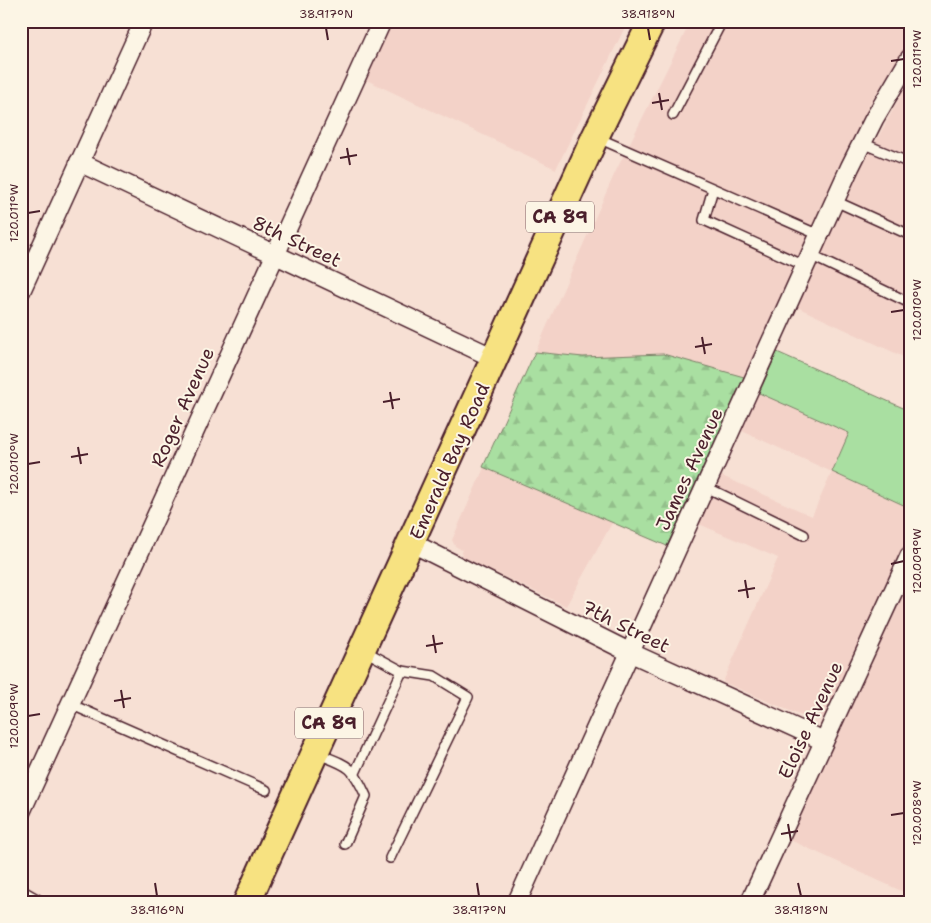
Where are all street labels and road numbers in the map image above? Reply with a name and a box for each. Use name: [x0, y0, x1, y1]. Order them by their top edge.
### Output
road number: CA 89: [526, 202, 594, 232]
street label: 8th Street: [248, 210, 345, 273]
street label: Roger Avenue: [145, 343, 220, 471]
street label: Emerald Bay Road: [404, 379, 495, 544]
street label: James Avenue: [650, 404, 729, 535]
street label: 7th Street: [578, 594, 674, 659]
street label: Eloise Avenue: [772, 658, 849, 783]
road number: CA 89: [295, 708, 363, 738]

